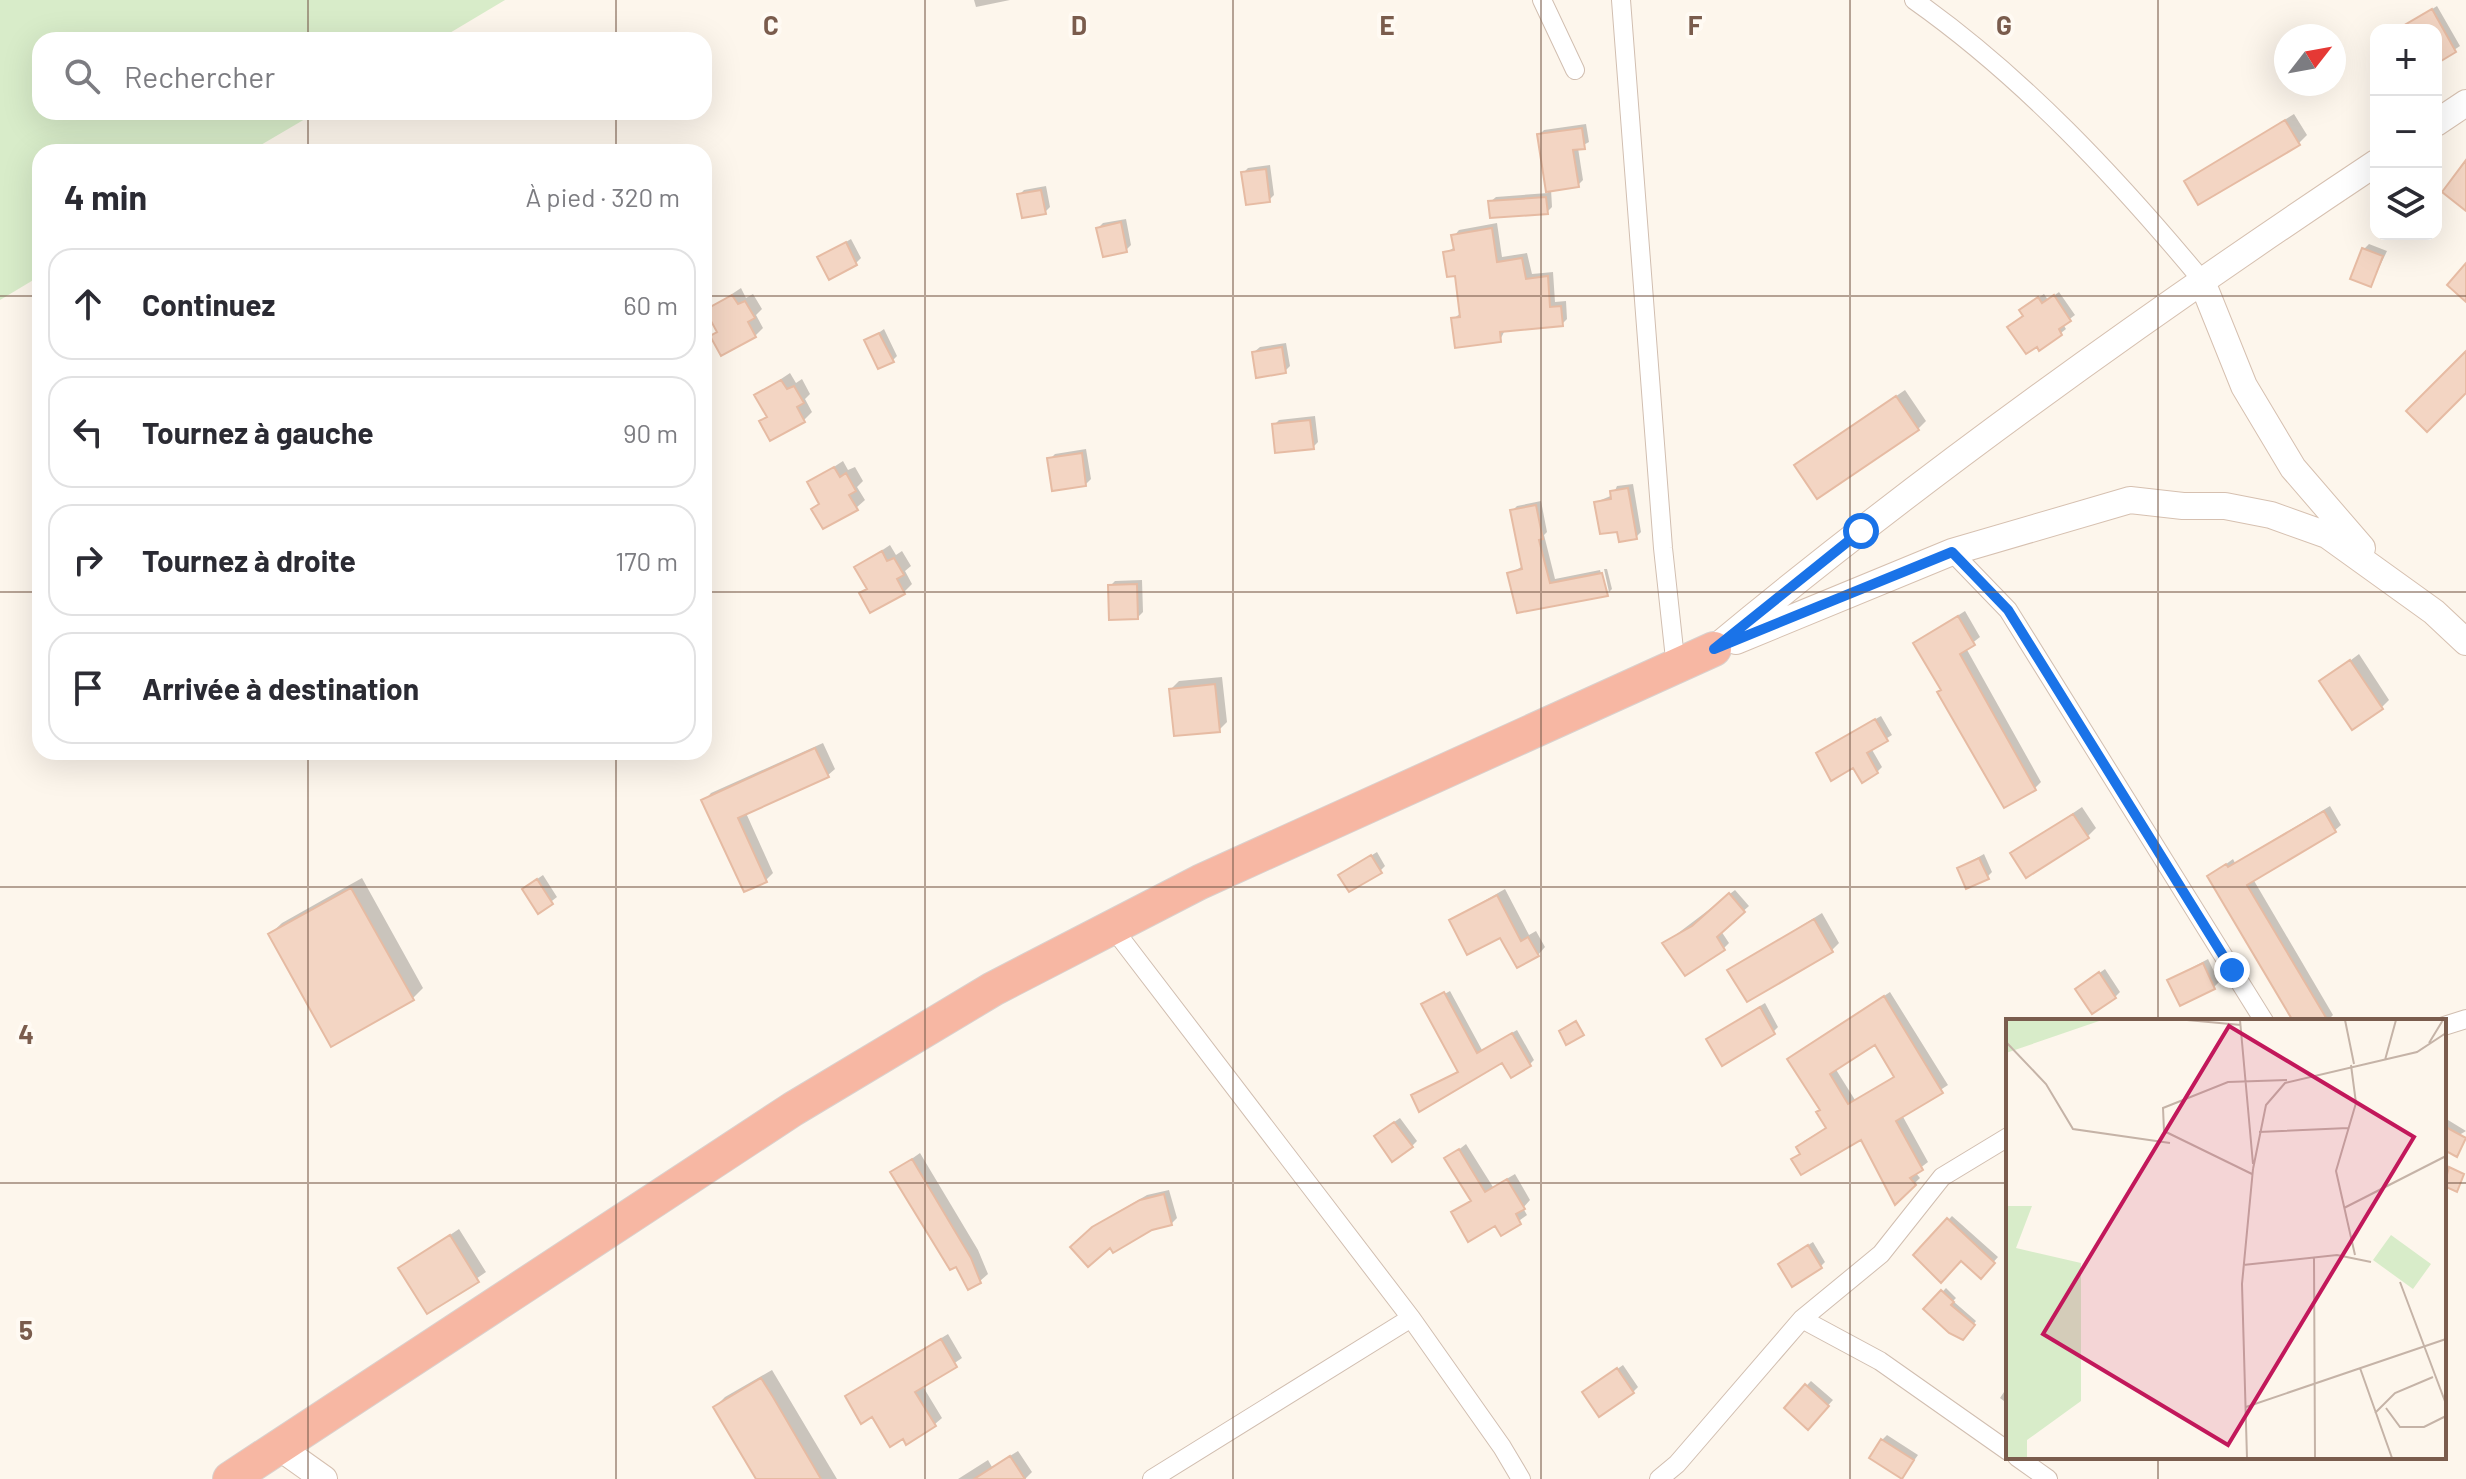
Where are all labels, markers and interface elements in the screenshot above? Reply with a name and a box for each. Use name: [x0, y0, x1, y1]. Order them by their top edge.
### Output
text: C: [763, 9, 779, 40]
text: D: [1071, 9, 1087, 40]
text: E: [1379, 9, 1395, 40]
text: F: [1688, 9, 1703, 40]
text: G: [1996, 9, 2012, 40]
north arrow: [2274, 24, 2346, 96]
map controls: [2370, 24, 2442, 240]
button: +: [2370, 24, 2442, 96]
search box: [32, 32, 712, 120]
icon: search: [60, 54, 104, 98]
text: Rechercher: [124, 58, 275, 94]
button: −: [2370, 96, 2442, 168]
button: layers: [2370, 168, 2442, 240]
text: 4 min: [64, 176, 147, 217]
text: À pied · 320 m: [525, 181, 680, 212]
icon: ahead: [66, 282, 110, 326]
text: Continuez: [142, 286, 275, 322]
text: 60 m: [623, 289, 678, 320]
icon: left: [66, 410, 110, 454]
text: Tournez à gauche: [142, 414, 374, 450]
text: 90 m: [623, 417, 678, 448]
route start: [1843, 513, 1879, 549]
icon: right: [66, 538, 110, 582]
text: Tournez à droite: [142, 542, 356, 578]
text: 170 m: [615, 545, 678, 576]
icon: arrive: [66, 666, 110, 710]
text: Arrivée à destination: [142, 670, 419, 706]
route end: [2214, 952, 2250, 988]
text: 4: [18, 1018, 34, 1049]
inset map: [2006, 1019, 2446, 1459]
text: 5: [19, 1314, 33, 1345]

